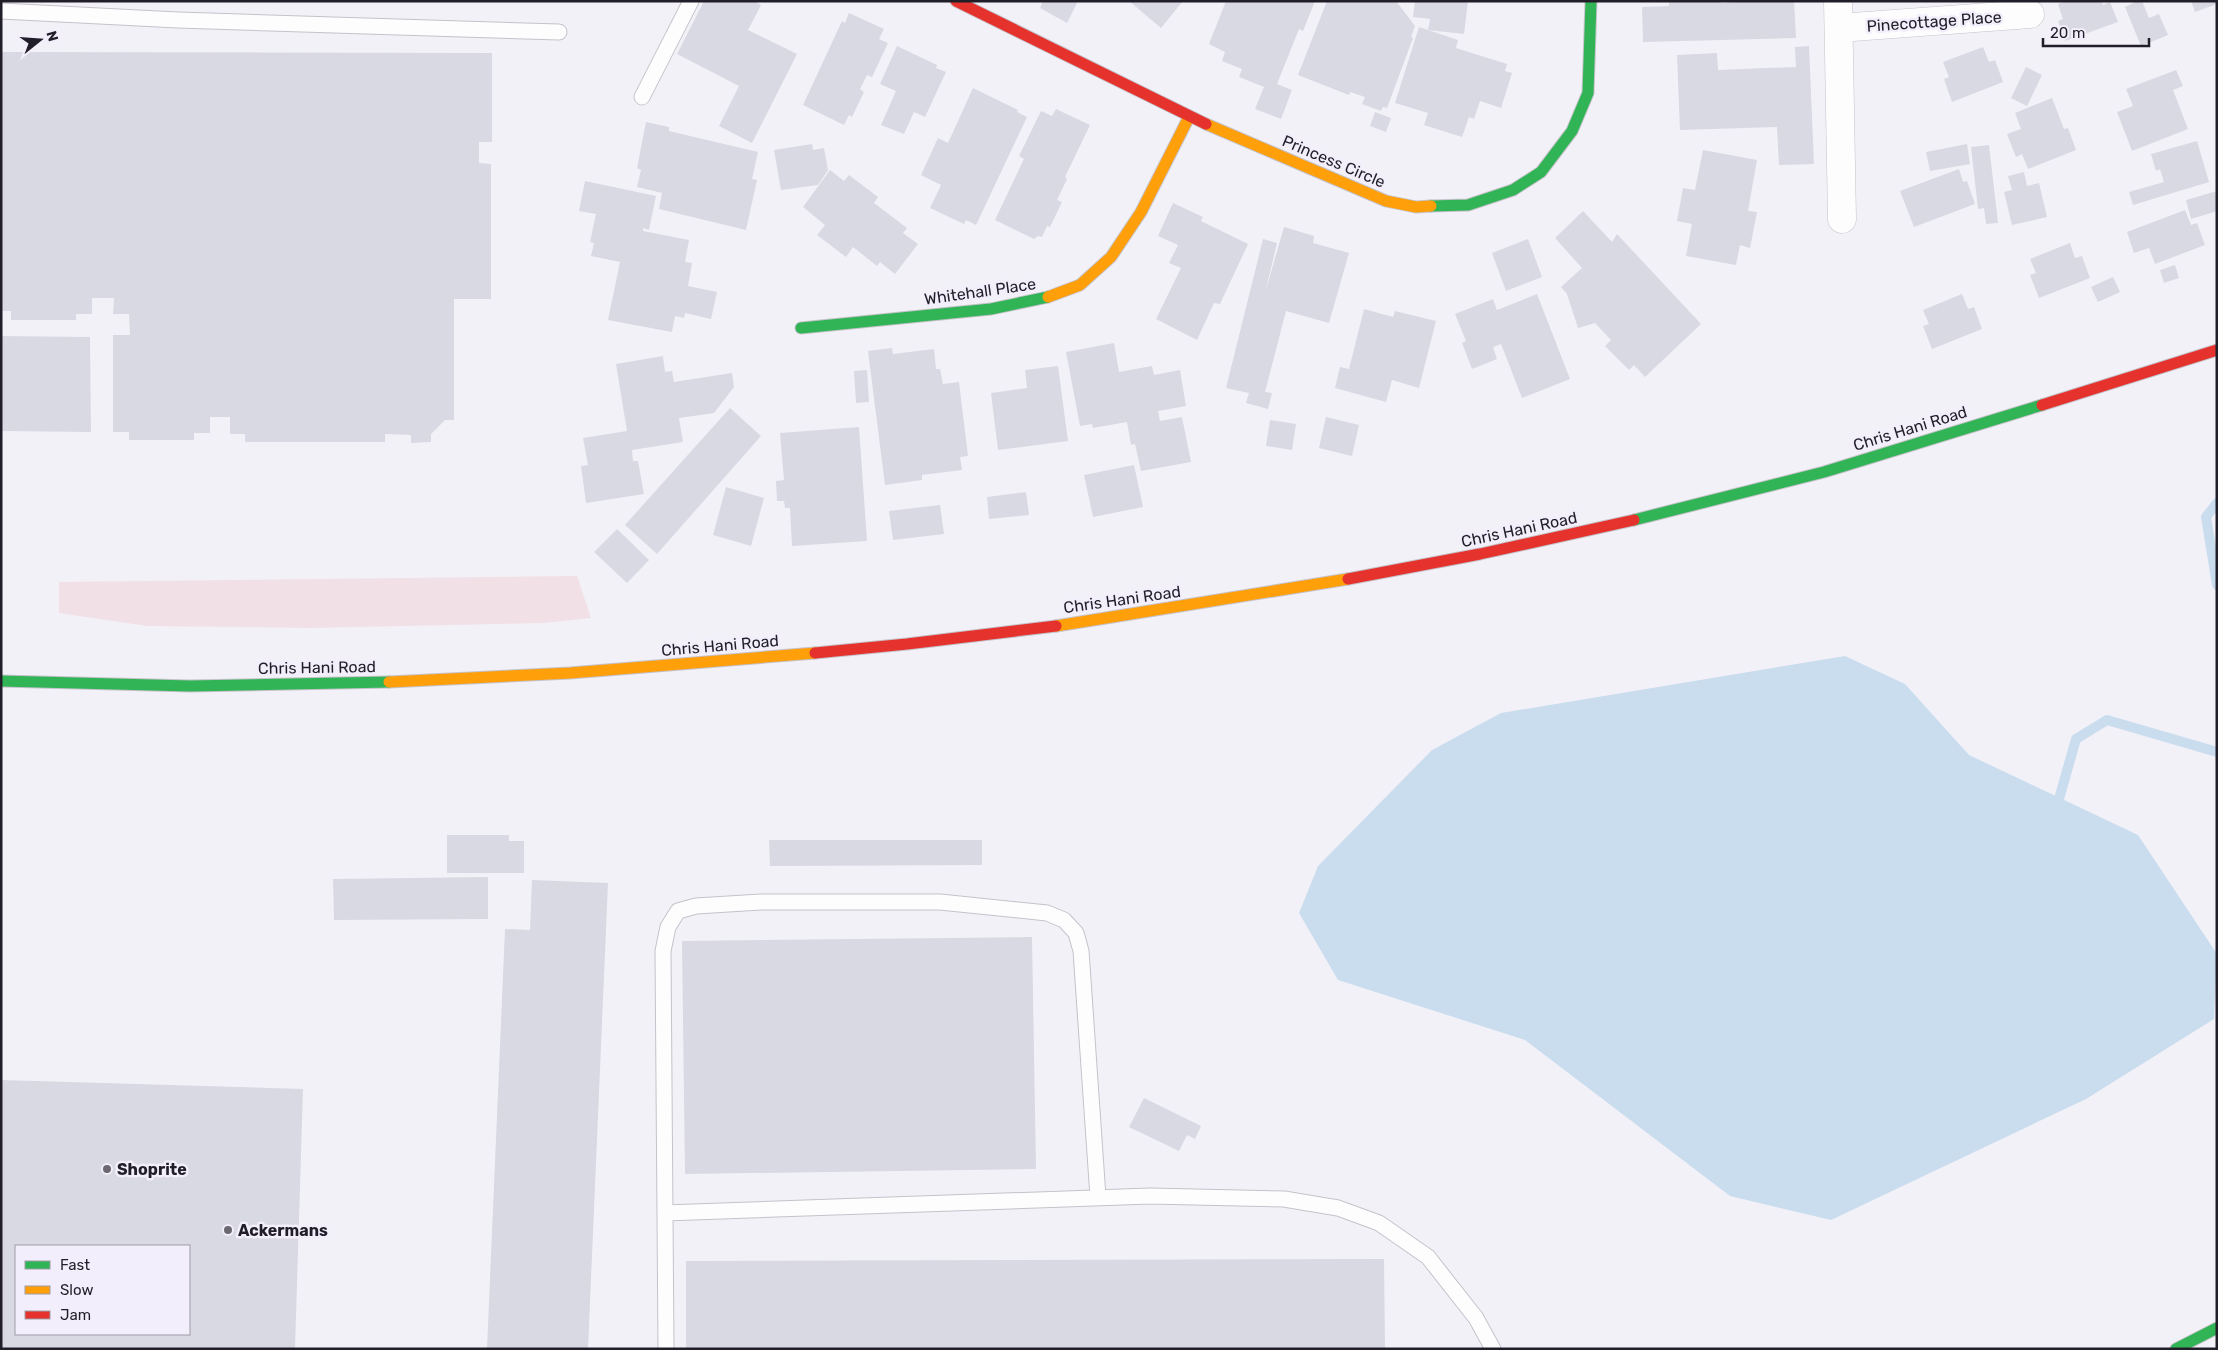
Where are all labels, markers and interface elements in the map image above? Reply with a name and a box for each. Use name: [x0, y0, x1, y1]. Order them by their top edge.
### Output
street label: Pinecottage Place: [1866, 7, 2002, 36]
north arrow: [15, 15, 65, 65]
scale bar: [2043, 15, 2149, 47]
text: 20 m: [2050, 24, 2085, 42]
text: N: [42, 29, 62, 44]
street label: Princess Circle: [1279, 131, 1388, 192]
street label: Whitehall Place: [923, 274, 1037, 309]
street label: Chris Hani Road: [1851, 402, 1969, 455]
street label: Chris Hani Road: [1459, 508, 1579, 551]
street label: Chris Hani Road: [1062, 582, 1182, 617]
street label: Chris Hani Road: [660, 631, 780, 660]
street label: Chris Hani Road: [258, 657, 376, 678]
place label: Shoprite: [117, 1160, 187, 1179]
marker: Shoprite: [101, 1163, 113, 1175]
place label: Ackermans: [238, 1221, 328, 1240]
marker: Ackermans: [222, 1224, 234, 1236]
legend: [15, 1245, 190, 1335]
text: Fast: [60, 1256, 90, 1274]
text: Slow: [60, 1281, 93, 1299]
text: Jam: [60, 1306, 91, 1324]

